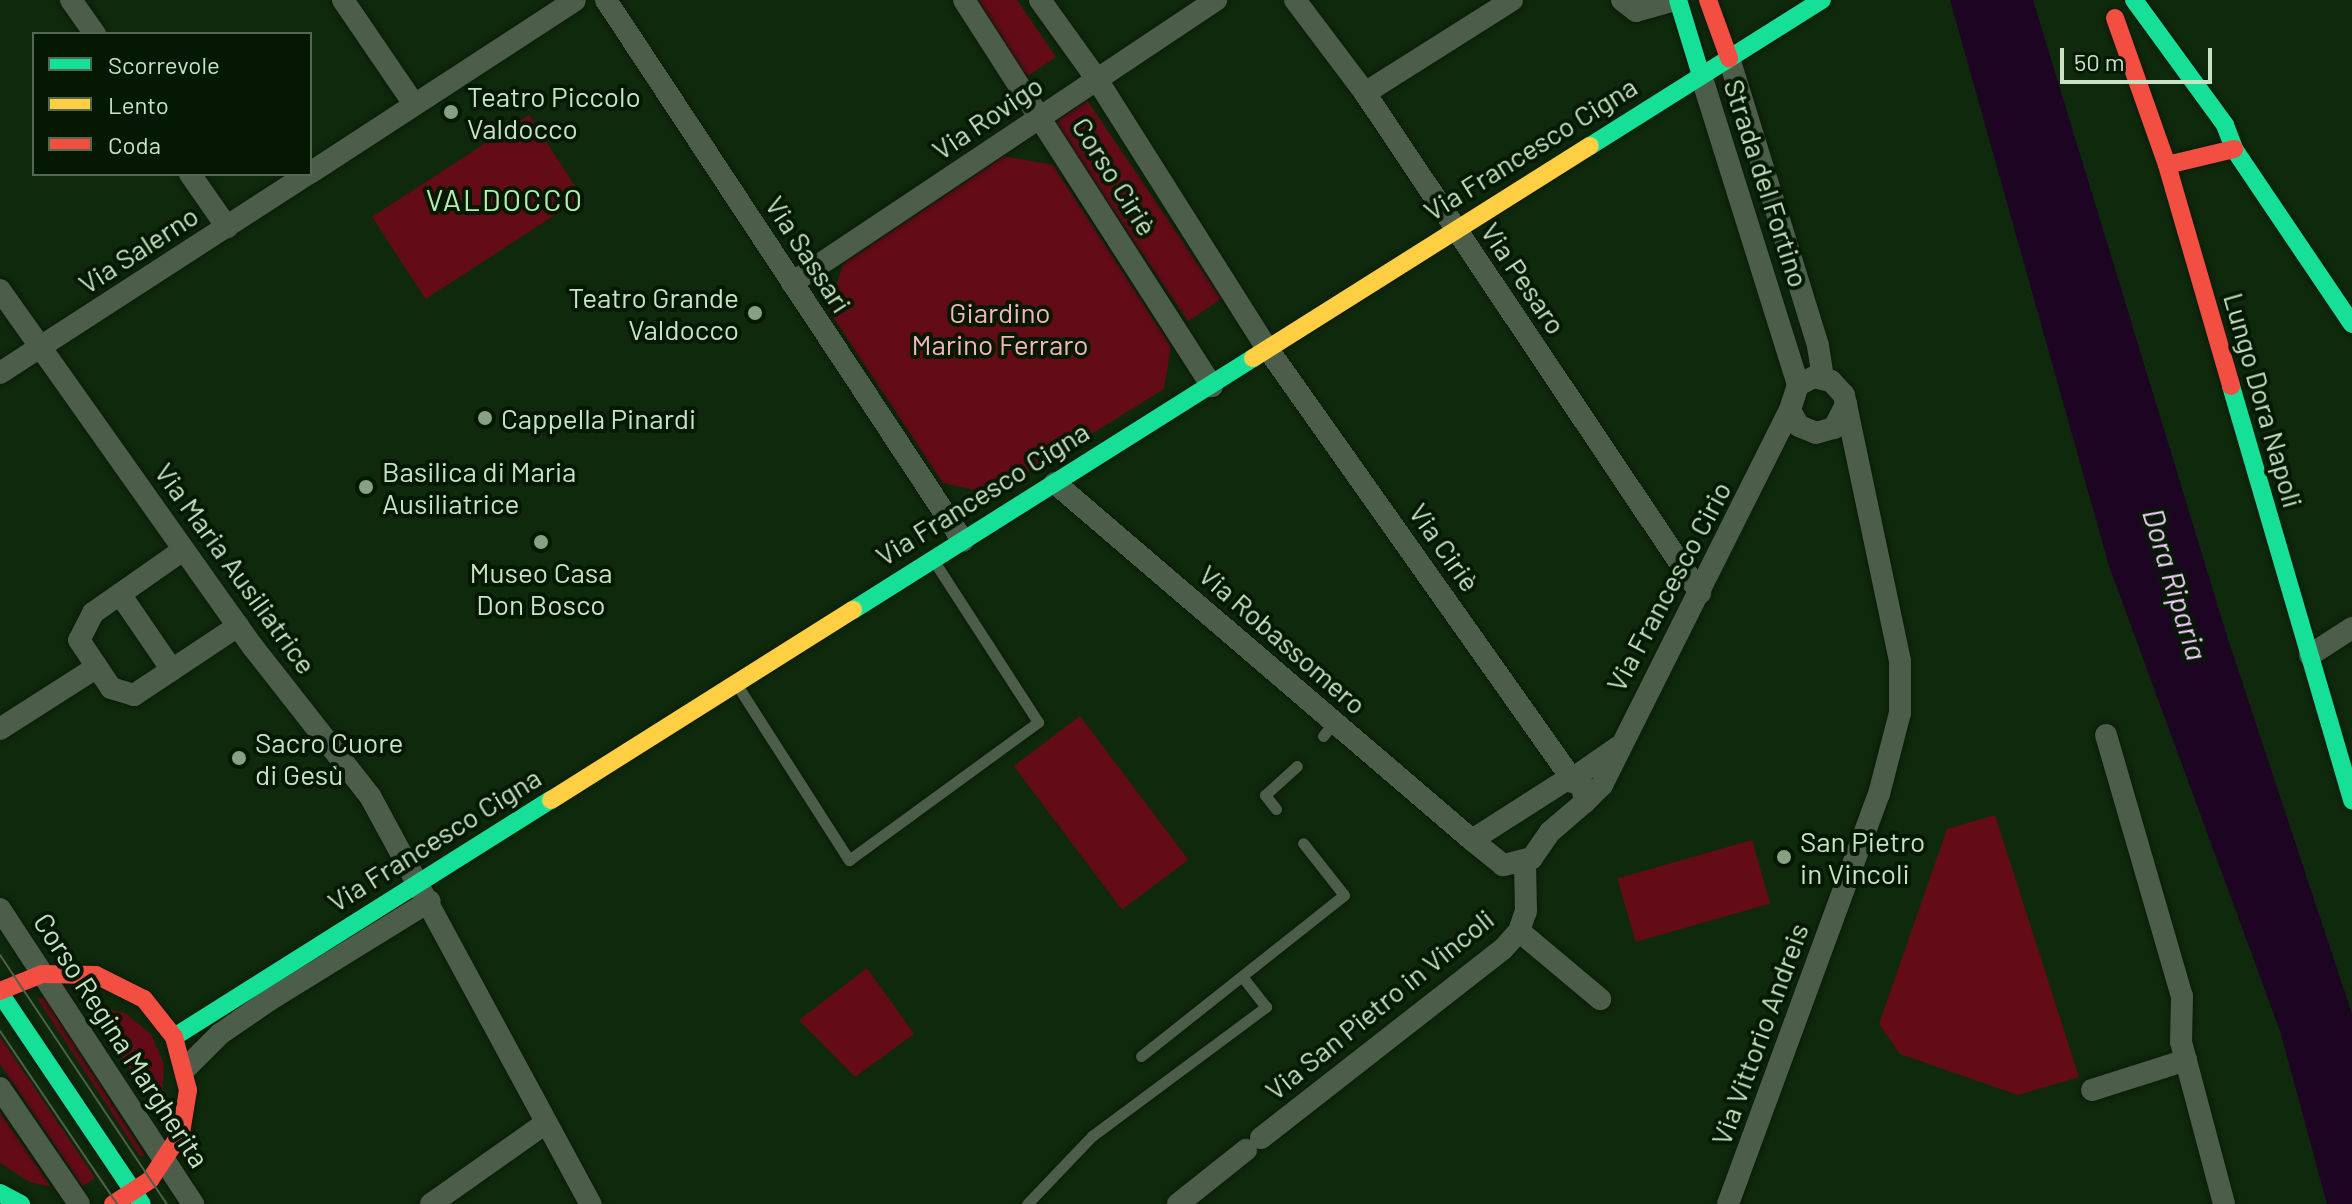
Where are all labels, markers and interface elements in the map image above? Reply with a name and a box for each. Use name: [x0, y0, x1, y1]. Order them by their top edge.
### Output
legend: [32, 32, 312, 176]
scale bar: [2064, 32, 2216, 82]
text: 50 m: [2074, 47, 2125, 76]
text: Scorrevole: [108, 50, 220, 79]
street label: Via Rovigo: [925, 68, 1049, 166]
street label: Via Francesco Cigna: [1417, 69, 1643, 227]
street label: Strada del Fortino: [1718, 75, 1816, 291]
place label: Teatro Piccolo Valdocco: [467, 79, 641, 145]
text: Lento: [108, 90, 169, 119]
marker: Teatro Piccolo Valdocco: [442, 103, 460, 121]
street label: Corso Ciriè: [1065, 111, 1165, 241]
text: Coda: [108, 130, 161, 159]
district label: VALDOCCO: [426, 181, 584, 217]
street label: Via Sassari: [759, 189, 859, 319]
street label: Via Salerno: [72, 198, 204, 300]
street label: Via Pesaro: [1474, 216, 1574, 340]
place label: Teatro Grande Valdocco: [568, 280, 739, 346]
street label: Lungo Dora Napoli: [2217, 289, 2311, 511]
park label: Giardino Marino Ferraro: [911, 295, 1089, 361]
marker: Teatro Grande Valdocco: [746, 304, 764, 322]
place label: Cappella Pinardi: [501, 401, 696, 435]
marker: Cappella Pinardi: [476, 409, 494, 427]
street label: Via Francesco Cigna: [869, 414, 1095, 572]
place label: Basilica di Maria Ausiliatrice: [382, 454, 576, 520]
street label: Via Maria Ausiliatrice: [148, 456, 324, 680]
street label: Via Francesco Cirio: [1598, 475, 1738, 697]
marker: Basilica di Maria Ausiliatrice: [357, 478, 375, 496]
street label: Via Ciriè: [1403, 496, 1487, 598]
water label: Dora Riparia: [2136, 504, 2216, 664]
marker: Museo Casa Don Bosco: [532, 533, 550, 551]
place label: Museo Casa Don Bosco: [469, 555, 613, 621]
street label: Via Robassomero: [1193, 557, 1373, 721]
place label: Sacro Cuore di Gesù: [255, 725, 403, 791]
marker: Sacro Cuore di Gesù: [230, 749, 248, 767]
street label: Via Francesco Cigna: [321, 760, 547, 918]
place label: San Pietro in Vincoli: [1800, 824, 1925, 890]
marker: San Pietro in Vincoli: [1775, 848, 1793, 866]
street label: Via San Pietro in Vincoli: [1258, 902, 1500, 1106]
street label: Corso Regina Margherita: [27, 906, 217, 1174]
street label: Via Vittorio Andreis: [1703, 919, 1815, 1149]

